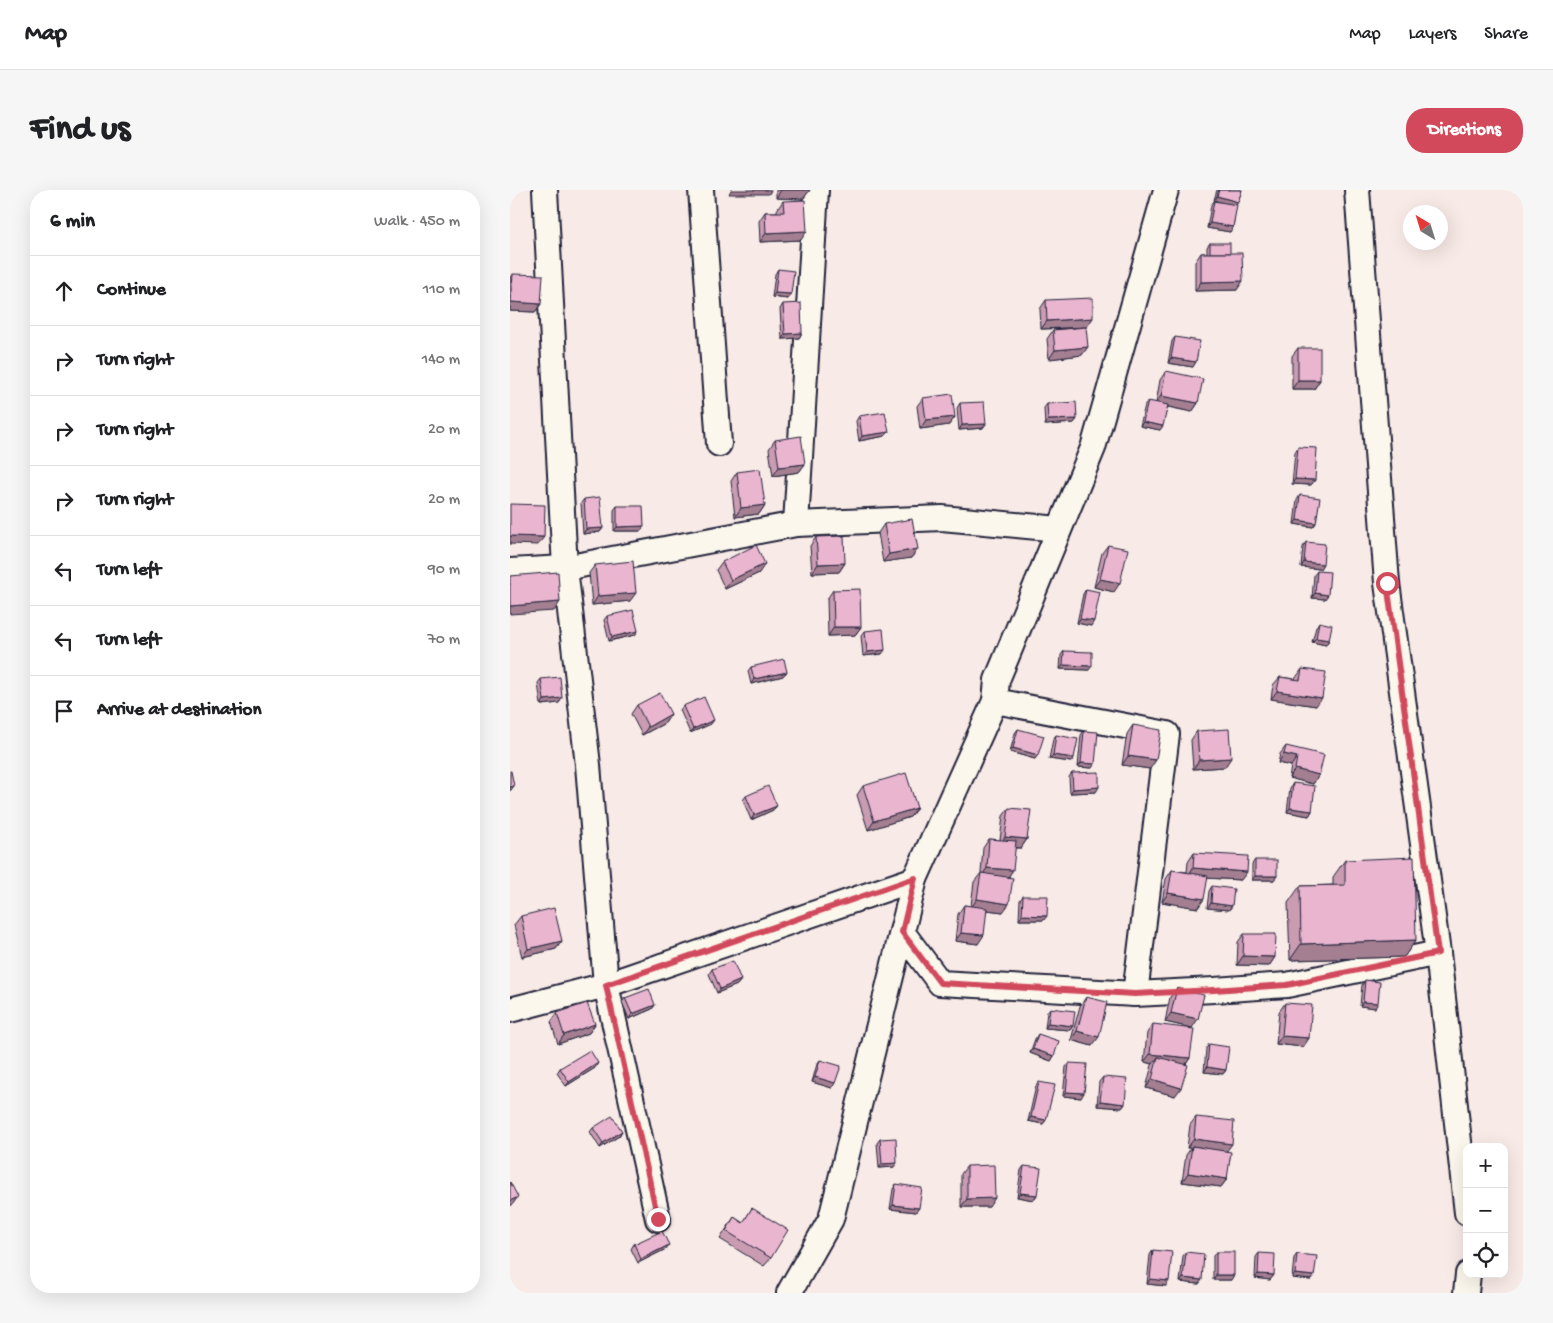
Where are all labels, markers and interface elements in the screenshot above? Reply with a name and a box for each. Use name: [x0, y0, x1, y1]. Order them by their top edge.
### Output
text: Map: [25, 20, 67, 49]
text: Map: [1349, 24, 1381, 45]
text: Layers: [1409, 24, 1456, 45]
text: Share: [1484, 24, 1528, 45]
button: Directions: [1406, 108, 1523, 153]
text: Find us: [30, 110, 130, 151]
north arrow: [1403, 205, 1448, 250]
text: 6 min: [50, 210, 95, 235]
text: Walk · 450 m: [374, 213, 460, 232]
icon: ahead: [50, 277, 78, 305]
text: Continue: [97, 279, 166, 302]
text: 110 m: [423, 281, 460, 300]
icon: right: [50, 347, 78, 375]
text: Turn right: [97, 349, 173, 372]
text: 140 m: [422, 351, 460, 370]
icon: right: [50, 417, 78, 445]
text: Turn right: [97, 419, 173, 442]
text: 20 m: [428, 421, 460, 440]
icon: right: [50, 487, 78, 515]
text: Turn right: [97, 489, 173, 512]
text: 20 m: [428, 491, 460, 510]
icon: left: [50, 557, 78, 585]
text: Turn left: [97, 559, 161, 582]
text: 90 m: [428, 561, 460, 580]
route start: [1376, 572, 1399, 595]
icon: left: [50, 627, 78, 655]
text: Turn left: [97, 629, 161, 652]
text: 70 m: [427, 631, 460, 650]
icon: arrive: [50, 697, 78, 725]
text: Arrive at destination: [97, 699, 261, 722]
map controls: [1463, 1143, 1508, 1278]
button: +: [1463, 1143, 1508, 1188]
button: −: [1463, 1188, 1508, 1233]
route end: [647, 1208, 670, 1231]
button: locate: [1463, 1233, 1508, 1278]

